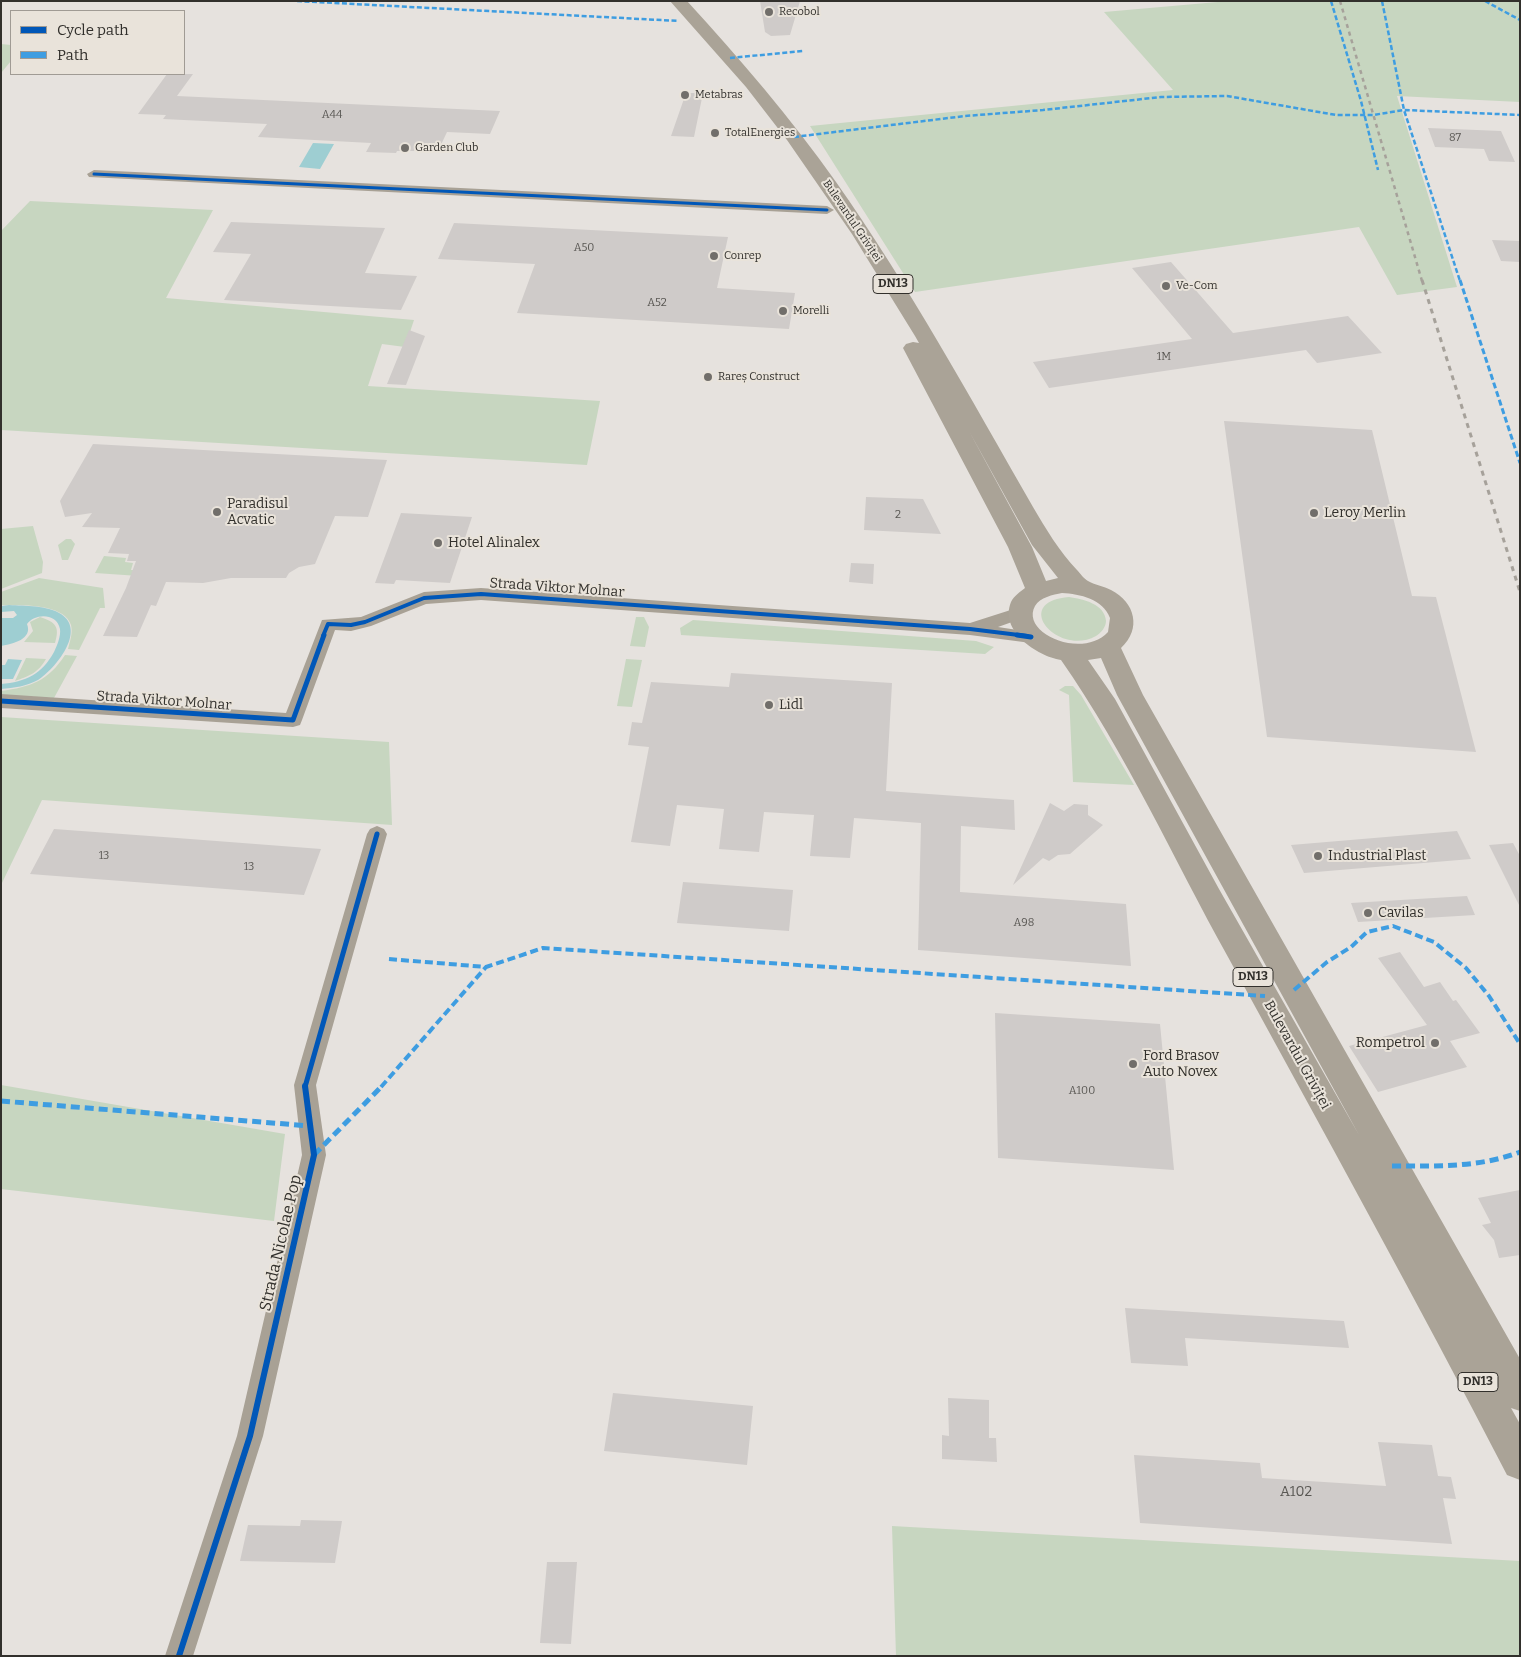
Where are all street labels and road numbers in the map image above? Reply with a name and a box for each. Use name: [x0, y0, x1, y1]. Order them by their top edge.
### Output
street label: Bulevardul Griviței: [820, 178, 884, 264]
road number: DN13: [873, 274, 913, 294]
street label: Strada Viktor Molnar: [489, 575, 625, 601]
street label: Strada Viktor Molnar: [96, 688, 232, 714]
road number: DN13: [1233, 968, 1273, 986]
street label: Bulevardul Griviței: [1260, 998, 1334, 1112]
street label: Strada Nicolae Pop: [256, 1173, 306, 1313]
road number: DN13: [1458, 1372, 1498, 1391]

